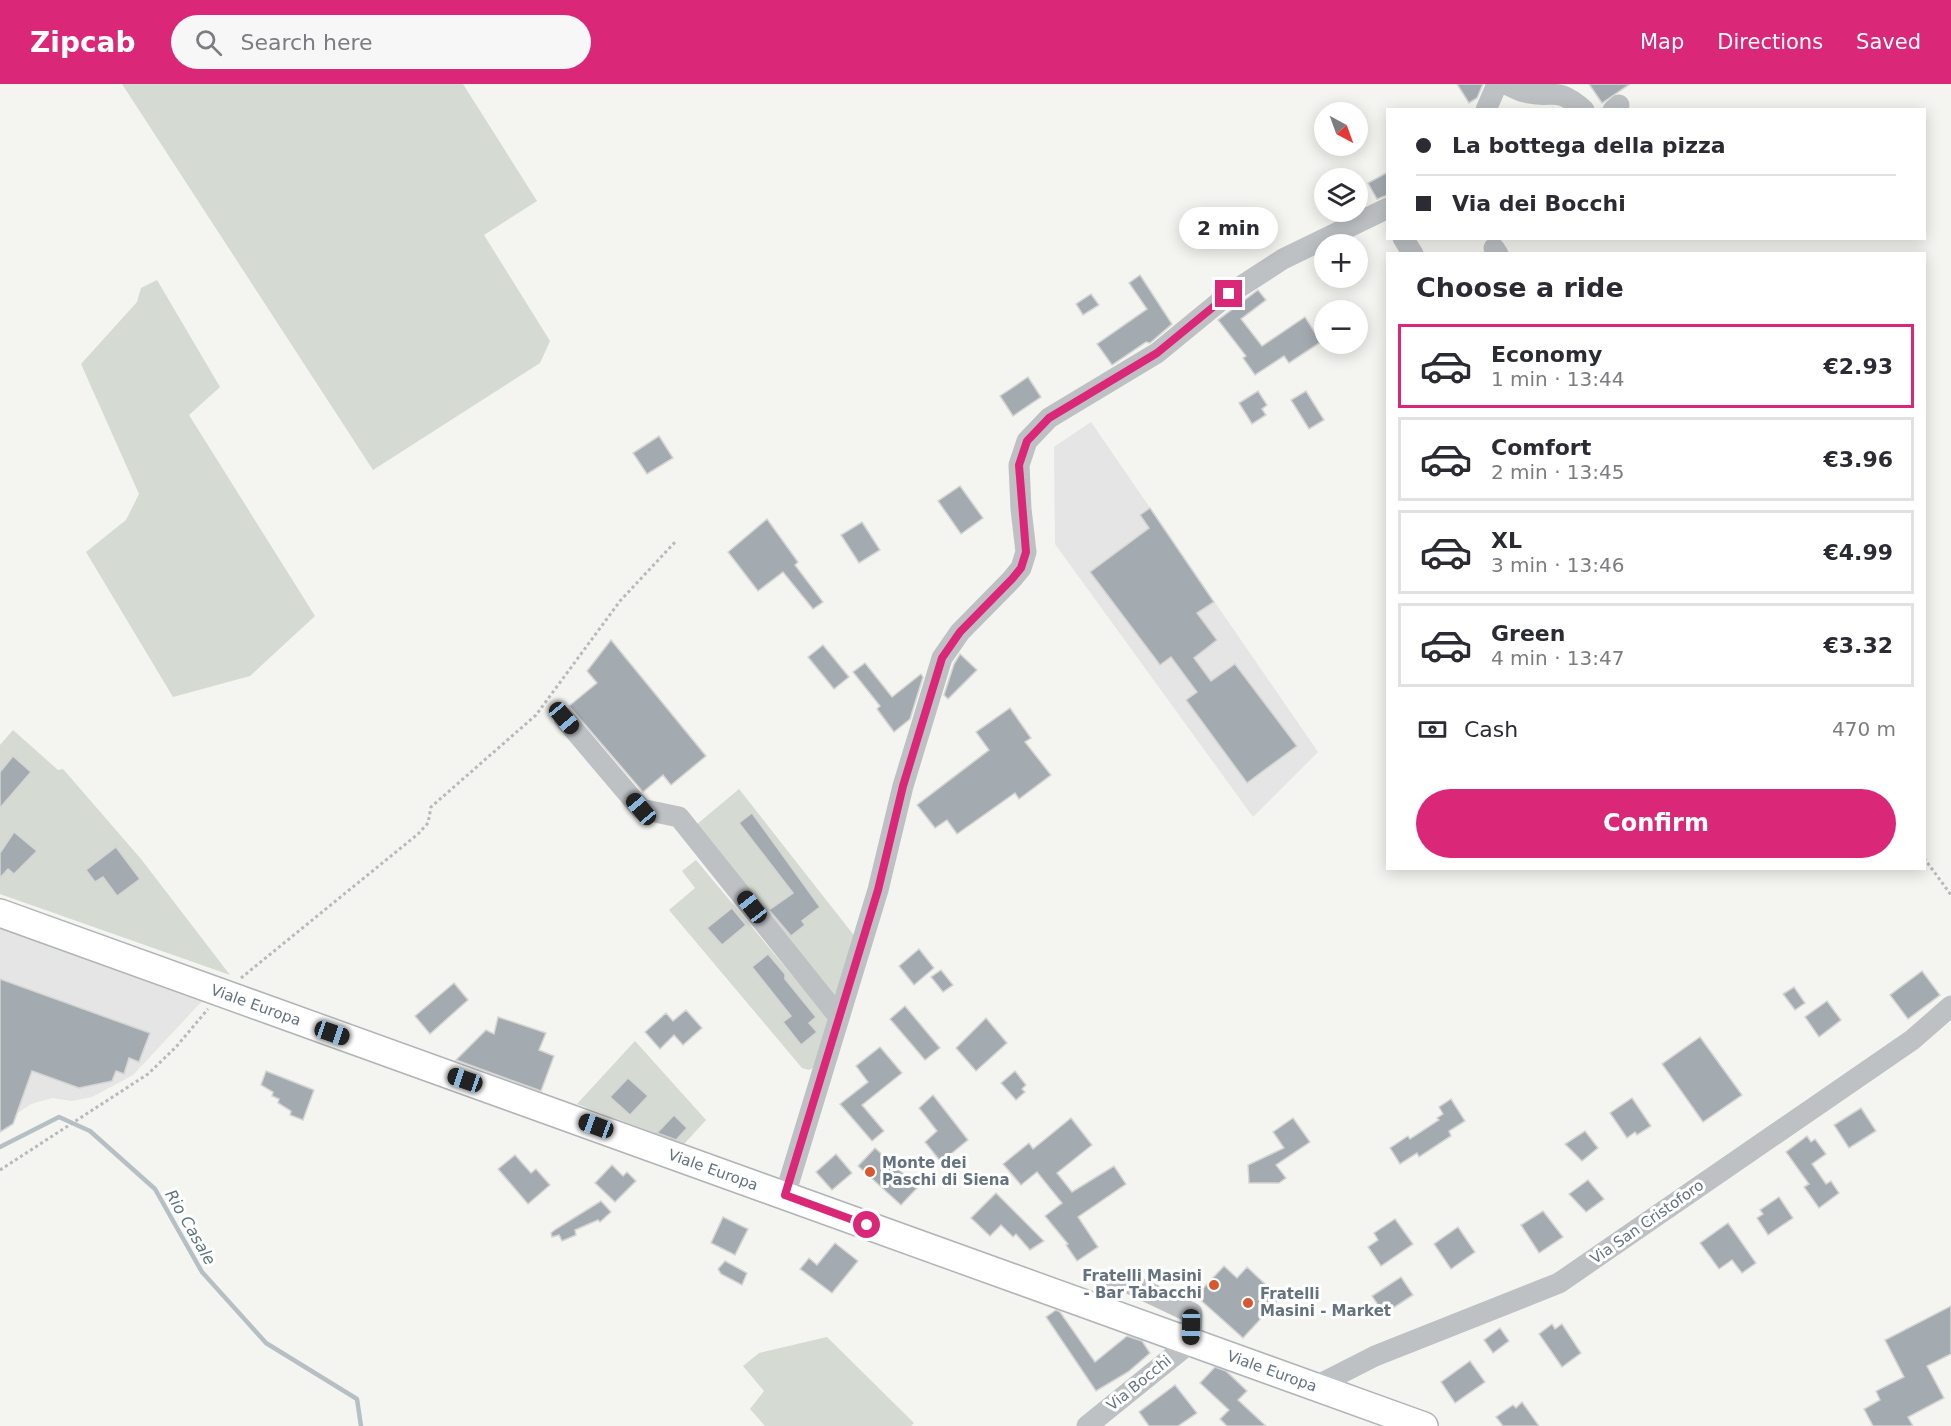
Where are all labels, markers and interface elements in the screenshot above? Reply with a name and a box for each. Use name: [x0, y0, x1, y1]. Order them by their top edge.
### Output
search box: [171, 15, 591, 69]
text: Zipcab: [30, 26, 135, 59]
icon: search: [192, 26, 225, 59]
text: Search here: [240, 30, 373, 55]
text: Map: [1640, 30, 1684, 54]
text: Directions: [1717, 30, 1823, 54]
text: Saved: [1856, 30, 1921, 54]
north arrow: [1314, 102, 1368, 156]
map controls: [1314, 102, 1368, 354]
text: La bottega della pizza: [1452, 133, 1726, 158]
button: layers: [1314, 168, 1368, 222]
text: Via dei Bocchi: [1452, 191, 1626, 216]
callout: 2 min: [1180, 207, 1278, 249]
text: 2 min: [1197, 216, 1260, 240]
button: +: [1314, 234, 1368, 288]
text: Choose a ride: [1416, 272, 1624, 303]
route end: [1215, 280, 1242, 307]
button: −: [1314, 300, 1368, 354]
icon: car: [1419, 339, 1473, 393]
text: Economy: [1491, 342, 1602, 367]
text: €2.93: [1823, 354, 1893, 379]
text: 1 min · 13:44: [1491, 367, 1625, 391]
icon: car: [1419, 432, 1473, 486]
text: Comfort: [1491, 435, 1591, 460]
text: €3.96: [1823, 447, 1893, 472]
text: 2 min · 13:45: [1491, 460, 1625, 484]
icon: car: [1419, 525, 1473, 579]
text: XL: [1491, 528, 1522, 553]
text: €4.99: [1823, 540, 1893, 565]
text: 3 min · 13:46: [1491, 553, 1625, 577]
icon: car: [1419, 618, 1473, 672]
text: Green: [1491, 621, 1565, 646]
text: €3.32: [1823, 633, 1893, 658]
text: 4 min · 13:47: [1491, 646, 1625, 670]
car: [546, 698, 582, 738]
icon: cash: [1416, 713, 1449, 746]
text: Cash: [1464, 717, 1518, 742]
text: 470 m: [1832, 717, 1896, 741]
car: [623, 789, 659, 829]
button: Confirm: [1416, 789, 1896, 858]
car: [734, 887, 770, 927]
street label: Viale Europa: [209, 981, 303, 1030]
car: [312, 1019, 352, 1047]
car: [445, 1066, 485, 1094]
car: [576, 1111, 616, 1141]
street label: Viale Europa: [666, 1145, 761, 1194]
place label: Monte dei Paschi di Siena: [882, 1154, 1010, 1189]
marker: Monte dei Paschi di Siena: [863, 1165, 877, 1179]
street label: Via San Cristoforo: [1587, 1176, 1707, 1268]
water label: Rio Casale: [161, 1186, 220, 1268]
route start: [853, 1211, 880, 1238]
place label: Fratelli Masini - Bar Tabacchi: [1082, 1267, 1202, 1302]
marker: Fratelli Masini - Bar Tabacchi: [1207, 1278, 1221, 1292]
place label: Fratelli Masini - Market: [1260, 1285, 1391, 1320]
marker: Fratelli Masini - Market: [1241, 1296, 1255, 1310]
car: [1182, 1309, 1200, 1345]
street label: Viale Europa: [1225, 1347, 1319, 1396]
street label: Via Bocchi: [1103, 1352, 1175, 1414]

